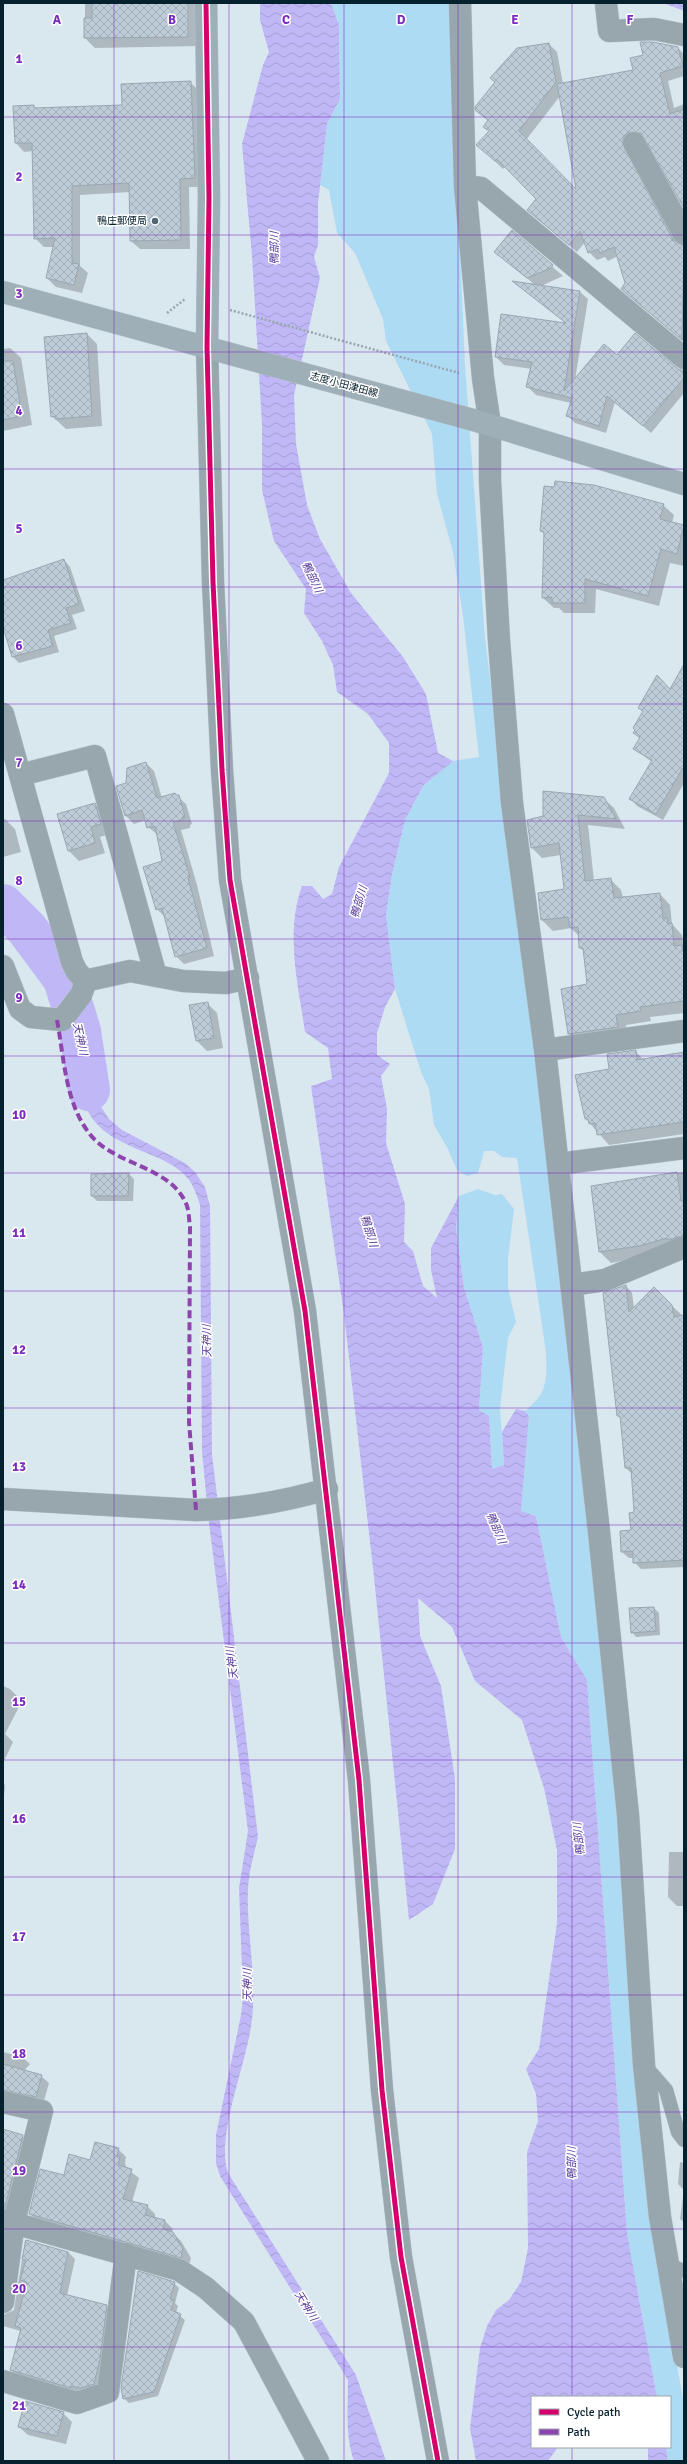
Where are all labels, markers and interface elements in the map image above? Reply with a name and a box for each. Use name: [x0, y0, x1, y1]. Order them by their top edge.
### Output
text: A: [53, 12, 62, 28]
text: B: [168, 12, 176, 28]
text: C: [282, 12, 290, 28]
text: D: [397, 12, 406, 28]
text: E: [511, 12, 519, 28]
text: F: [627, 12, 634, 28]
text: 1: [15, 51, 23, 67]
text: 2: [15, 169, 23, 185]
place label: 鴨庄郵便局: [97, 215, 147, 227]
marker: 鴨庄郵便局: [150, 216, 160, 226]
water label: 鴨部川: [268, 231, 281, 265]
text: 3: [15, 286, 23, 302]
street label: 志度小田津田線: [309, 370, 379, 400]
text: 4: [15, 403, 23, 419]
text: 5: [15, 521, 23, 537]
water label: 鴨部川: [299, 559, 325, 596]
text: 6: [15, 638, 23, 654]
text: 7: [15, 755, 23, 771]
text: 8: [15, 873, 23, 889]
water label: 鴨部川: [348, 883, 370, 920]
text: 9: [15, 990, 23, 1006]
water label: 天神川: [70, 1022, 90, 1057]
text: 10: [12, 1107, 26, 1123]
water label: 鴨部川: [358, 1213, 380, 1250]
text: 11: [12, 1225, 26, 1241]
water label: 天神川: [200, 1323, 214, 1358]
text: 12: [12, 1342, 26, 1358]
text: 13: [12, 1459, 26, 1475]
water label: 鴨部川: [484, 1510, 509, 1547]
text: 14: [12, 1577, 26, 1593]
water label: 天神川: [223, 1645, 240, 1680]
text: 15: [12, 1694, 26, 1710]
text: 16: [12, 1811, 26, 1827]
water label: 鴨部川: [571, 1821, 587, 1856]
text: 17: [12, 1929, 26, 1945]
water label: 天神川: [241, 1968, 254, 2002]
text: 18: [12, 2046, 26, 2062]
water label: 鴨部川: [565, 2145, 579, 2180]
text: 19: [12, 2163, 26, 2179]
text: 20: [12, 2281, 26, 2297]
water label: 天神川: [292, 2289, 321, 2324]
legend: [531, 2396, 671, 2448]
text: 21: [12, 2398, 26, 2414]
text: Cycle path: [567, 2405, 620, 2420]
text: Path: [567, 2425, 590, 2440]

